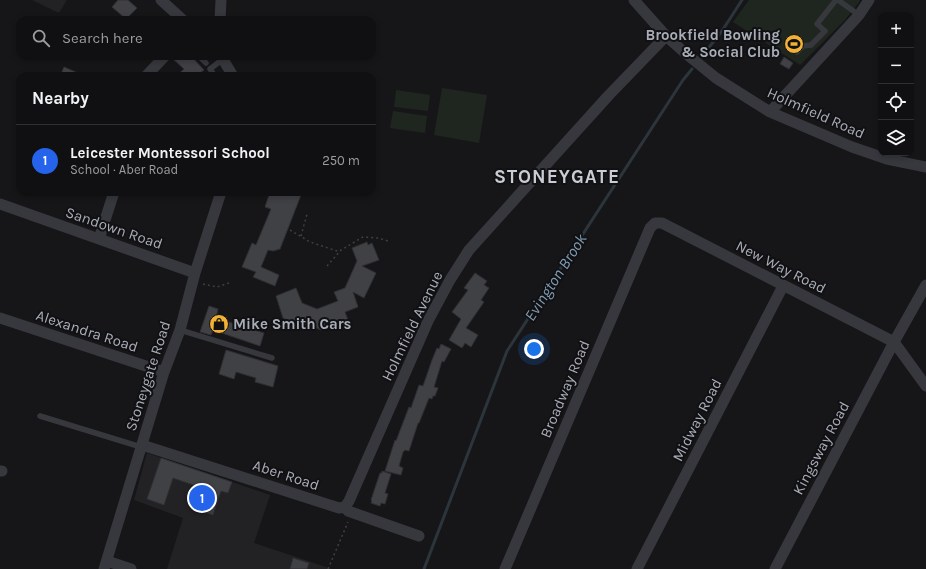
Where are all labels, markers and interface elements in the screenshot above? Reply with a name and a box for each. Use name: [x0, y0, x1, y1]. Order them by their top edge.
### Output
map controls: [878, 12, 914, 156]
button: +: [878, 12, 914, 48]
search box: [16, 16, 376, 60]
place label: Brookfield Bowling & Social Club: [645, 26, 780, 61]
icon: search: [30, 27, 52, 49]
text: Search here: [62, 29, 143, 47]
sports icon: Brookfield Bowling & Social Club: [783, 33, 805, 55]
button: −: [878, 48, 914, 84]
street label: Holmfield Road: [764, 83, 868, 143]
button: locate: [878, 84, 914, 120]
text: Nearby: [32, 88, 89, 108]
button: layers: [878, 120, 914, 156]
text: Leicester Montessori School: [70, 144, 270, 162]
text: 1: [43, 153, 47, 168]
text: 250 m: [322, 153, 360, 168]
text: School · Aber Road: [70, 162, 178, 177]
district label: STONEYGATE: [494, 166, 620, 188]
street label: Sandown Road: [63, 203, 165, 253]
water label: Evington Brook: [520, 229, 591, 324]
street label: New Way Road: [733, 237, 829, 297]
street label: Holmfield Avenue: [378, 268, 446, 384]
street label: Alexandra Road: [34, 306, 140, 356]
shop icon: Mike Smith Cars: [208, 313, 230, 335]
place label: Mike Smith Cars: [233, 315, 352, 333]
street label: Stoneygate Road: [122, 319, 174, 433]
street label: Broadway Road: [536, 337, 594, 441]
your location: [524, 339, 544, 359]
street label: Midway Road: [668, 376, 726, 464]
street label: Kingsway Road: [789, 398, 853, 498]
street label: Aber Road: [251, 456, 321, 494]
pin: 1: [189, 483, 215, 513]

